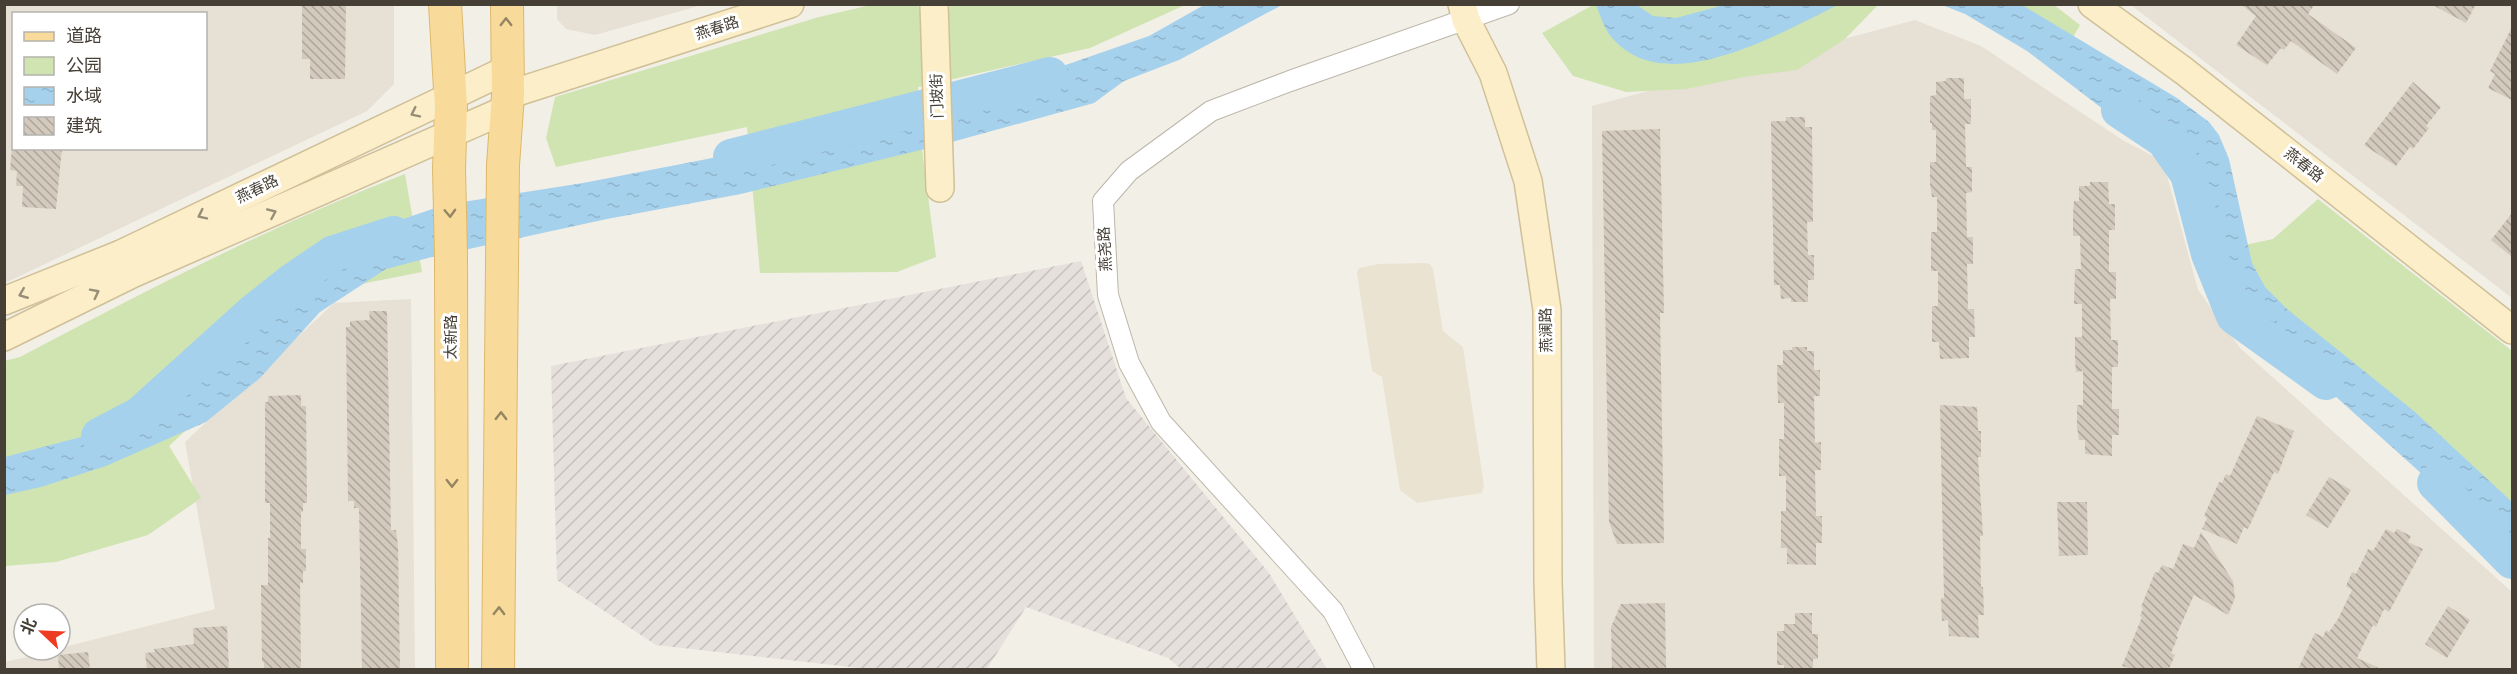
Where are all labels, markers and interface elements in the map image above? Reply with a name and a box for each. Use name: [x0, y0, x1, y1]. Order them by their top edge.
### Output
legend: [12, 12, 207, 150]
street label: 燕春路: [693, 12, 742, 45]
one-way arrow: [500, 18, 513, 27]
text: 道路: [66, 24, 102, 49]
text: 公园: [66, 54, 102, 79]
street label: 门坡街: [926, 73, 949, 119]
text: 水域: [66, 84, 102, 109]
one-way arrow: [411, 106, 422, 118]
text: 建筑: [66, 114, 102, 139]
street label: 燕春路: [2279, 143, 2328, 188]
street label: 燕春路: [232, 170, 282, 209]
one-way arrow: [197, 208, 208, 220]
one-way arrow: [266, 208, 277, 220]
one-way arrow: [444, 208, 456, 217]
street label: 燕尧路: [1094, 226, 1117, 272]
one-way arrow: [19, 287, 30, 299]
one-way arrow: [88, 289, 99, 300]
street label: 燕澜路: [1536, 307, 1557, 353]
street label: 太新路: [441, 314, 462, 360]
one-way arrow: [495, 412, 507, 421]
one-way arrow: [446, 478, 458, 487]
north arrow: [12, 602, 72, 662]
one-way arrow: [493, 607, 505, 616]
text: 北: [16, 615, 42, 638]

